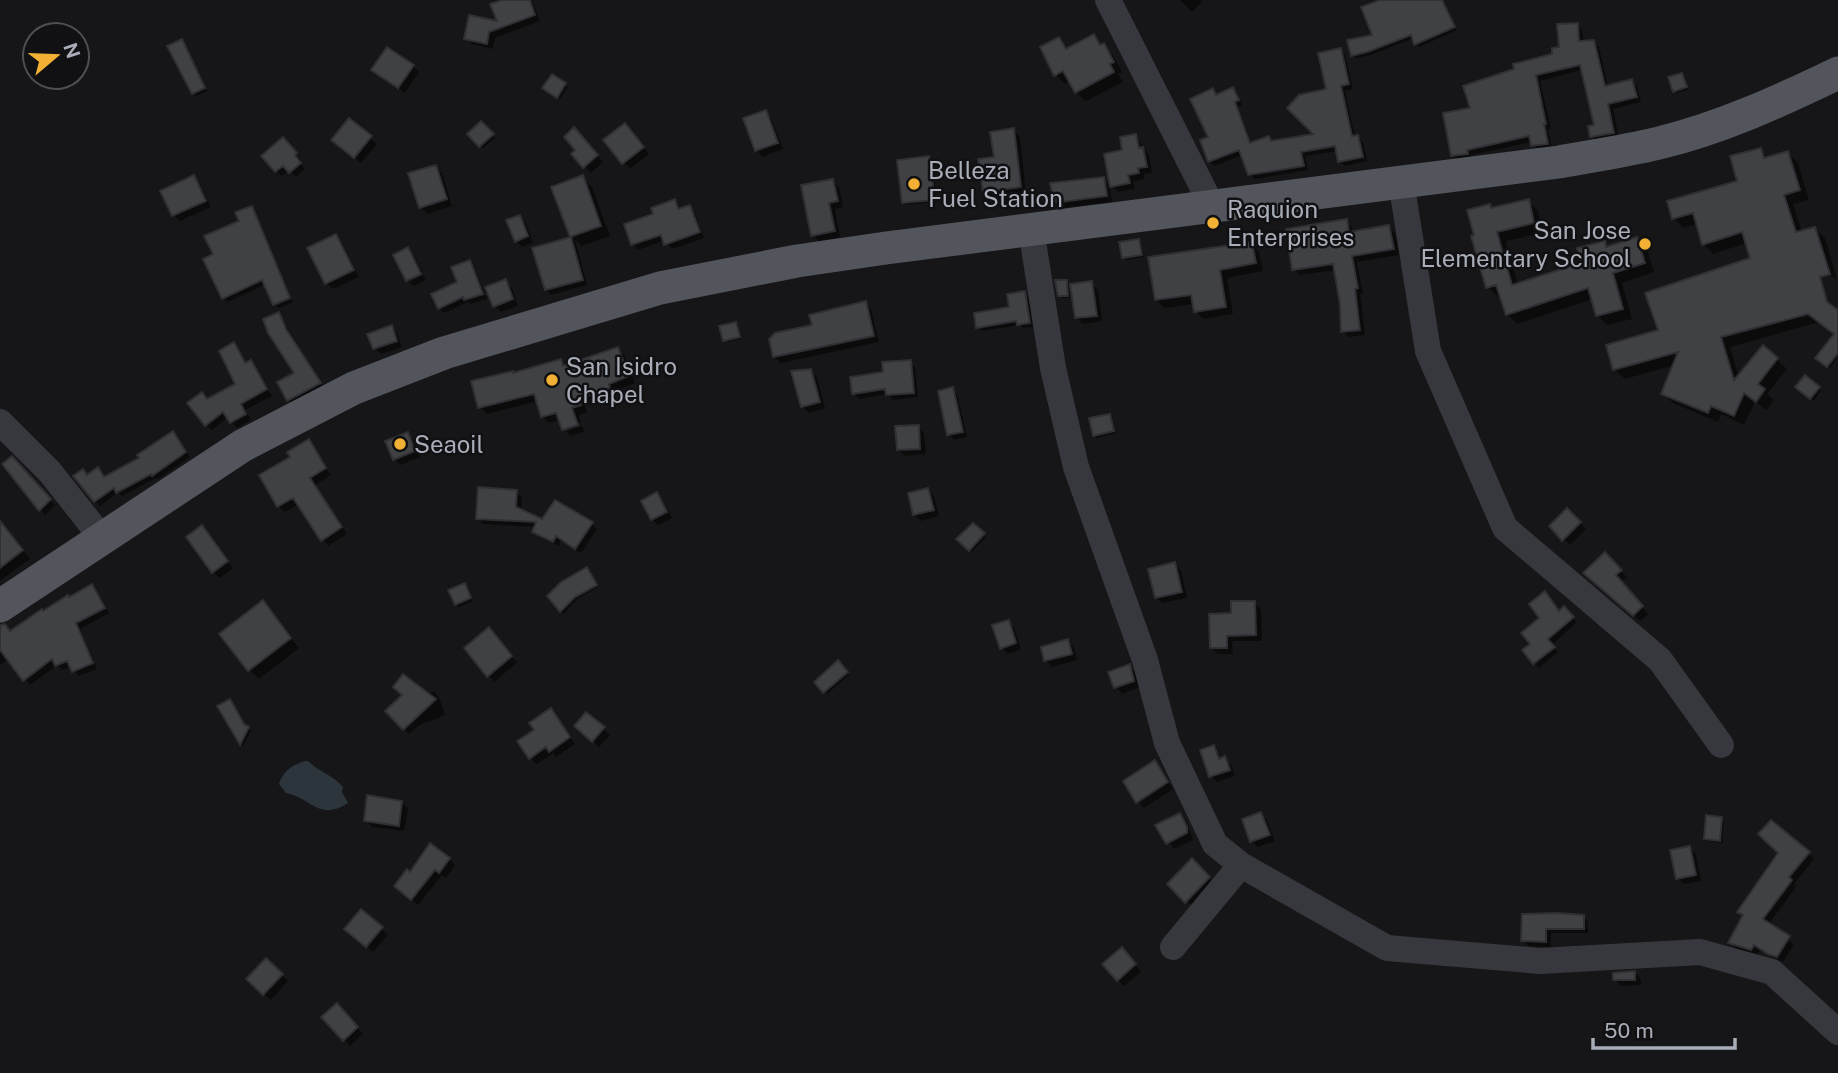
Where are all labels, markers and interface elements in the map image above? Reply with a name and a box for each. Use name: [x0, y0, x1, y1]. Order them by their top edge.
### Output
north arrow: [21, 21, 91, 91]
text: N: [59, 40, 85, 61]
place label: Belleza Fuel Station: [928, 156, 1063, 212]
marker: Belleza Fuel Station: [906, 176, 922, 192]
place label: Raquion Enterprises: [1227, 195, 1354, 251]
marker: Raquion Enterprises: [1205, 215, 1221, 231]
place label: San Jose Elementary School: [1420, 216, 1631, 272]
marker: San Jose Elementary School: [1637, 236, 1653, 252]
place label: San Isidro Chapel: [566, 352, 677, 408]
marker: San Isidro Chapel: [544, 372, 560, 388]
place label: Seaoil: [414, 430, 484, 458]
marker: Seaoil: [392, 436, 408, 452]
scale bar: [1593, 1006, 1735, 1050]
text: 50 m: [1604, 1018, 1654, 1043]

